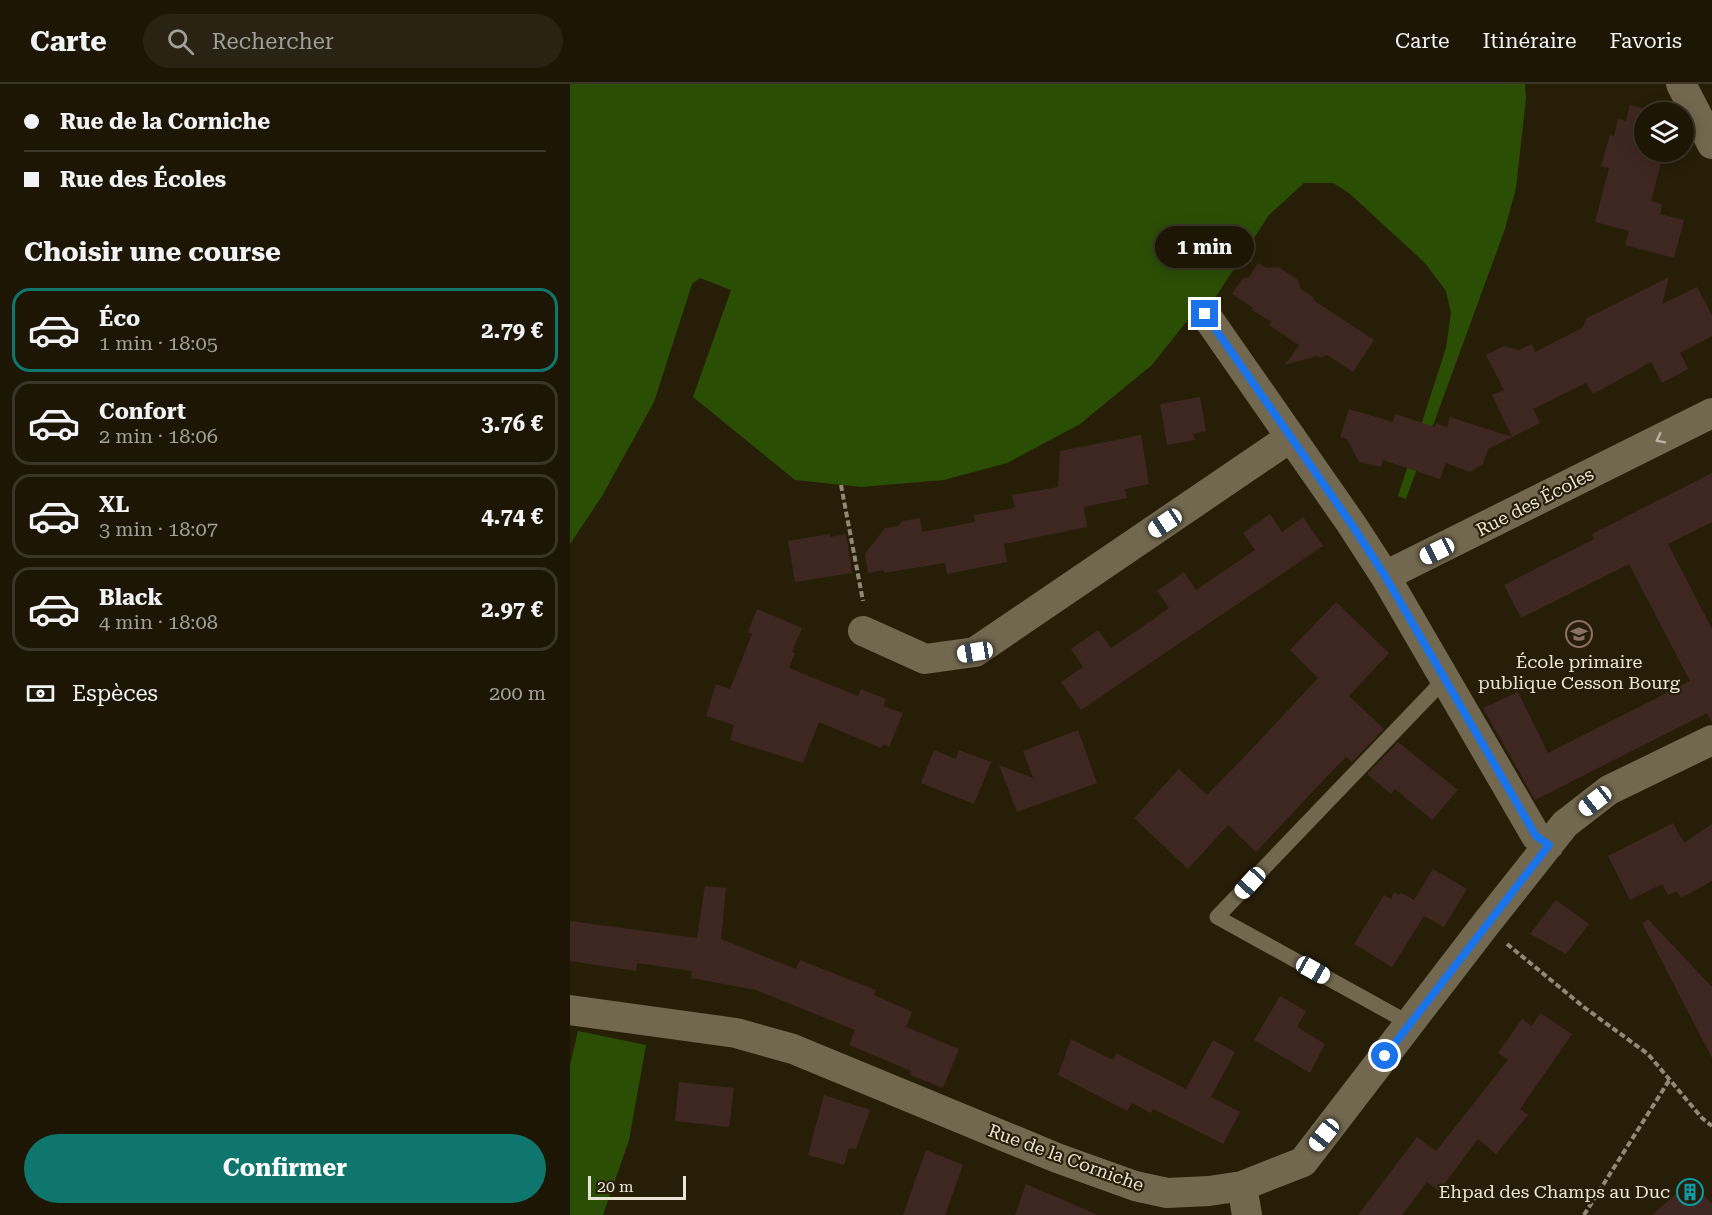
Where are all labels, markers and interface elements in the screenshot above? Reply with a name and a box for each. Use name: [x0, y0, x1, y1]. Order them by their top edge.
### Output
search box: [143, 14, 563, 68]
text: Carte: [30, 25, 107, 58]
icon: search: [164, 25, 197, 58]
text: Rechercher: [212, 29, 334, 54]
text: Carte: [1395, 29, 1450, 53]
text: Itinéraire: [1483, 29, 1577, 53]
text: Favoris: [1610, 29, 1682, 53]
map controls: [1634, 102, 1694, 162]
button: layers: [1634, 102, 1694, 162]
text: Rue de la Corniche: [60, 109, 270, 134]
text: Rue des Écoles: [60, 167, 226, 192]
callout: 1 min: [1156, 227, 1254, 269]
text: 1 min: [1177, 235, 1232, 259]
text: Choisir une course: [24, 236, 281, 268]
route end: [1191, 300, 1218, 327]
icon: car: [27, 303, 81, 357]
text: Éco: [99, 306, 140, 331]
text: 2.79 €: [481, 318, 543, 343]
text: 1 min · 18:05: [99, 331, 218, 355]
icon: car: [27, 396, 81, 450]
text: Confort: [99, 399, 186, 424]
text: 3.76 €: [481, 411, 543, 436]
text: 2 min · 18:06: [99, 424, 218, 448]
one-way arrow: [1655, 432, 1666, 443]
street label: Rue des Écoles: [1473, 463, 1597, 540]
icon: car: [27, 489, 81, 543]
text: XL: [99, 492, 129, 517]
text: 4.74 €: [481, 504, 543, 529]
car: [1145, 505, 1185, 541]
text: 3 min · 18:07: [99, 517, 218, 541]
car: [1417, 535, 1457, 567]
icon: car: [27, 582, 81, 636]
text: Black: [99, 585, 163, 610]
text: 2.97 €: [481, 597, 543, 622]
text: 4 min · 18:08: [99, 610, 218, 634]
school or university icon: École primaire publique Cesson Bourg: [1564, 619, 1594, 649]
car: [956, 640, 994, 664]
place label: École primaire publique Cesson Bourg: [1478, 651, 1681, 693]
icon: cash: [24, 677, 57, 710]
text: Espèces: [72, 681, 158, 706]
text: 200 m: [489, 681, 546, 705]
car: [1575, 783, 1615, 819]
car: [1231, 864, 1269, 902]
car: [1293, 953, 1333, 987]
route start: [1371, 1042, 1398, 1069]
car: [1306, 1115, 1342, 1155]
street label: Rue de la Corniche: [986, 1120, 1147, 1195]
button: Confirmer: [24, 1134, 546, 1203]
scale bar: [588, 1173, 686, 1200]
text: 20 m: [597, 1177, 634, 1196]
building icon: Ehpad des Champs au Duc: [1675, 1177, 1705, 1207]
place label: Ehpad des Champs au Duc: [1439, 1181, 1670, 1202]

